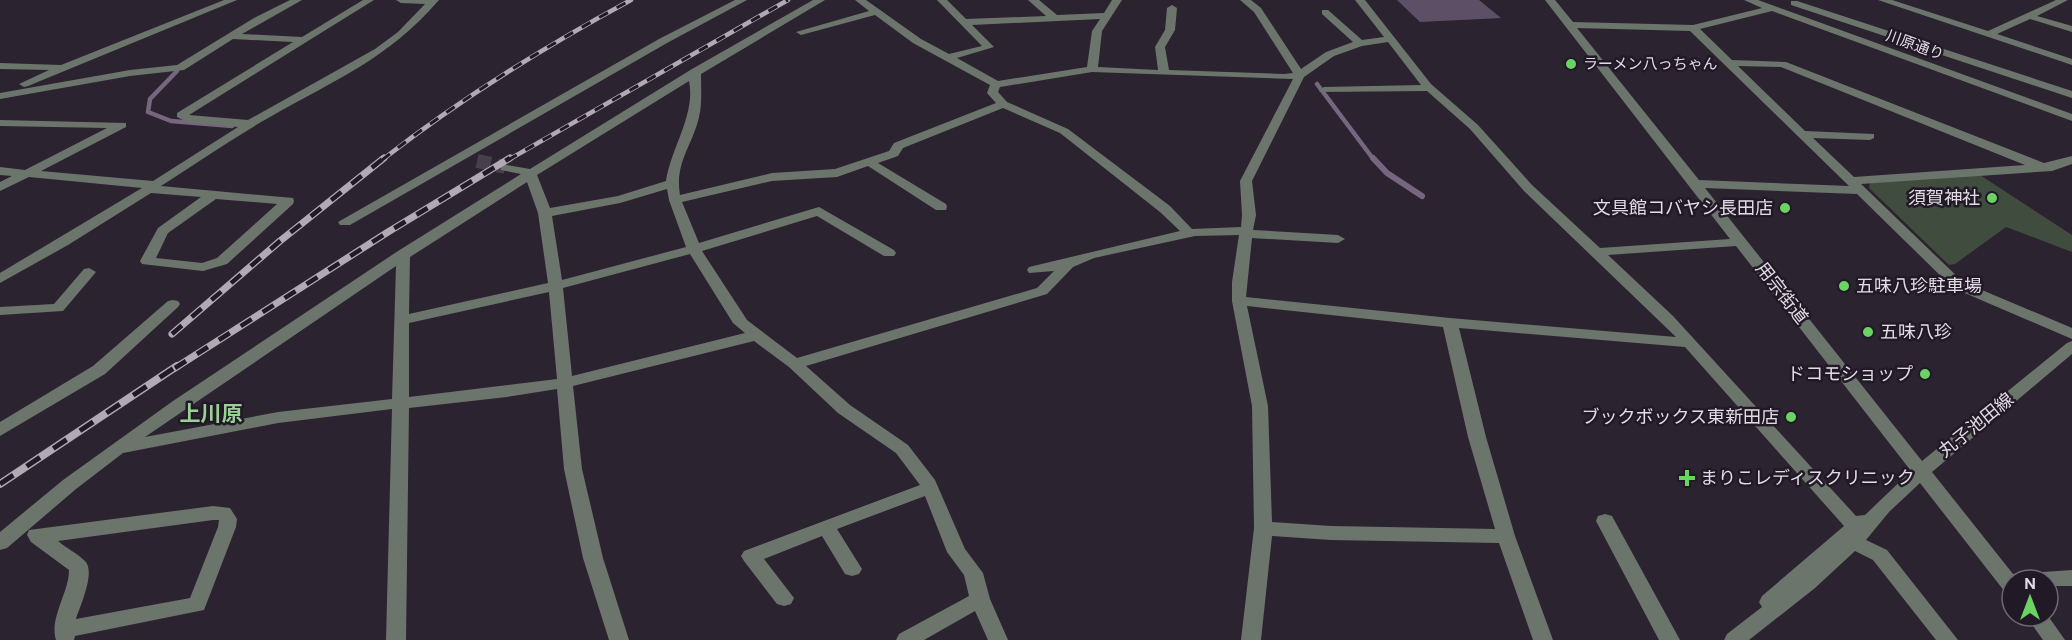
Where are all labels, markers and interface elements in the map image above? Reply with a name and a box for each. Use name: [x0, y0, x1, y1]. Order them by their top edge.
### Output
street label: 川原通り: [1883, 25, 1947, 65]
place label: ラーメン八っちゃん: [1583, 54, 1717, 74]
marker: ラーメン八っちゃん: [1564, 57, 1578, 71]
place label: 須賀神社: [1908, 186, 1980, 210]
marker: 須賀神社: [1985, 191, 1999, 205]
place label: 文具館コバヤシ長田店: [1593, 196, 1773, 220]
marker: 文具館コバヤシ長田店: [1778, 201, 1792, 215]
street label: 用宗街道: [1750, 257, 1814, 329]
place label: 五味八珍駐車場: [1856, 274, 1982, 298]
marker: 五味八珍駐車場: [1837, 279, 1851, 293]
place label: 五味八珍: [1880, 320, 1952, 344]
marker: 五味八珍: [1861, 325, 1875, 339]
place label: ドコモショップ: [1787, 362, 1913, 386]
marker: ドコモショップ: [1918, 367, 1932, 381]
street label: 丸子池田線: [1933, 387, 2019, 463]
district label: 上川原: [180, 400, 243, 428]
place label: ブックボックス東新田店: [1582, 405, 1779, 429]
marker: ブックボックス東新田店: [1784, 410, 1798, 424]
place label: まりこレディスクリニック: [1700, 466, 1915, 490]
marker: まりこレディスクリニック: [1678, 469, 1696, 487]
north arrow: [2000, 568, 2060, 628]
text: N: [2024, 573, 2036, 594]

